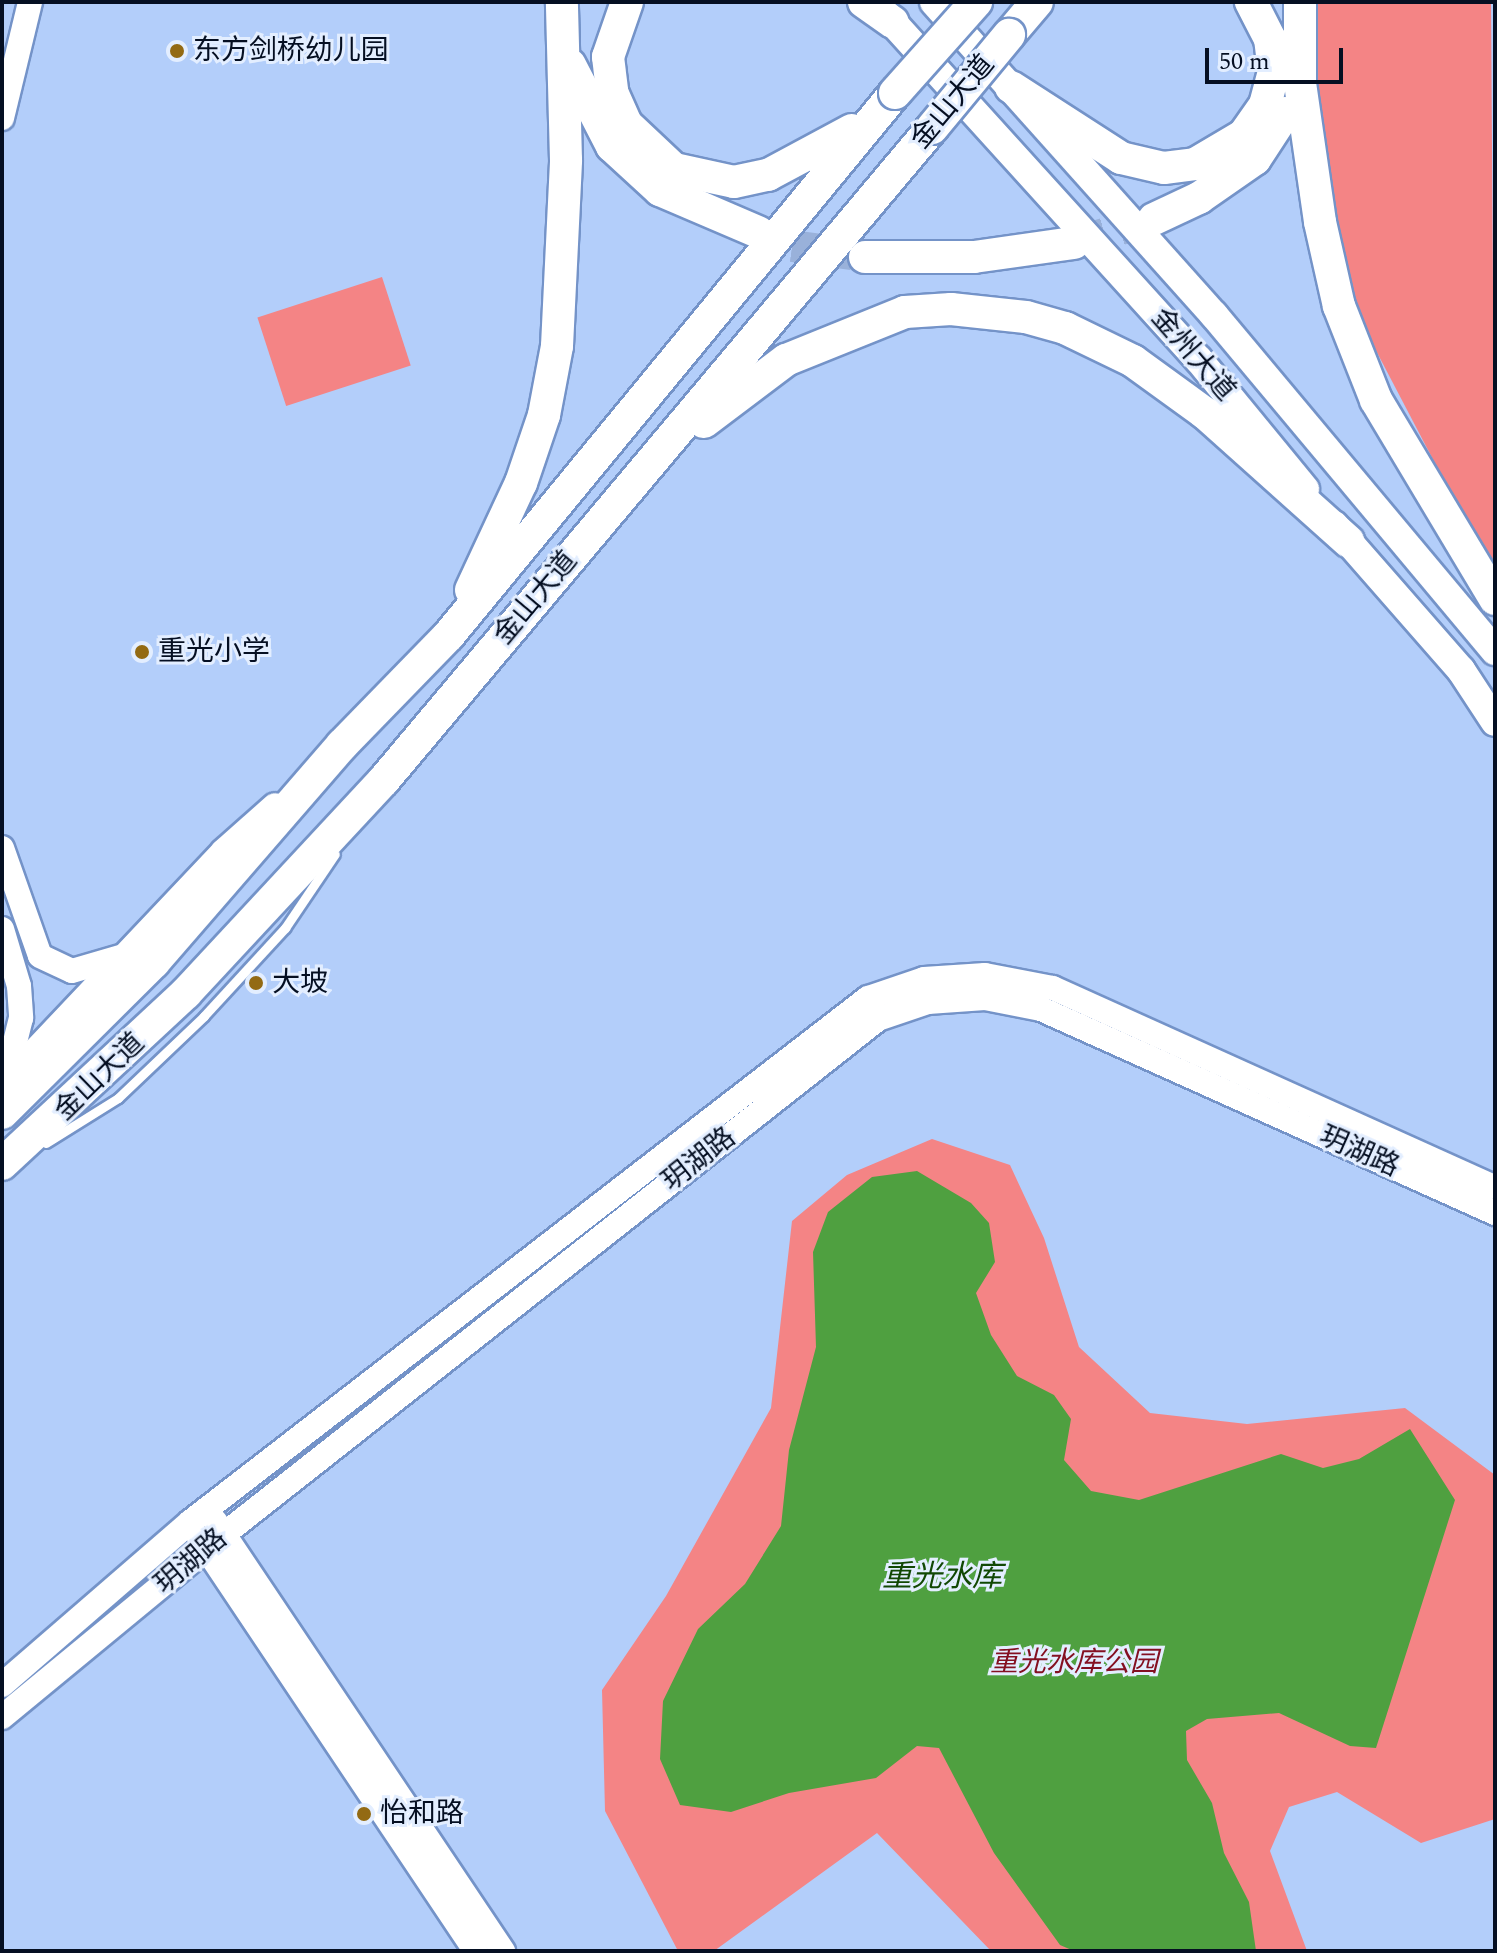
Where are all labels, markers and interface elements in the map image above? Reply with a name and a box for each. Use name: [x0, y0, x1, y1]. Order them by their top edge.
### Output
scale bar: [1209, 32, 1347, 82]
place label: 东方剑桥幼儿园: [193, 34, 389, 68]
marker: 东方剑桥幼儿园: [168, 42, 186, 60]
text: 50 m: [1219, 44, 1270, 80]
street label: 金山大道: [904, 48, 1002, 156]
street label: 金州大道: [1144, 302, 1242, 408]
street label: 金山大道: [487, 544, 585, 652]
place label: 重光小学: [158, 635, 270, 669]
marker: 重光小学: [133, 643, 151, 661]
place label: 大坡: [272, 966, 328, 1000]
marker: 大坡: [247, 974, 265, 992]
street label: 金山大道: [48, 1026, 152, 1128]
street label: 玥湖路: [1314, 1120, 1404, 1184]
street label: 玥湖路: [656, 1121, 742, 1199]
street label: 玥湖路: [148, 1522, 234, 1602]
water label: 重光水库: [882, 1559, 1002, 1595]
park label: 重光水库公园: [990, 1646, 1158, 1680]
place label: 怡和路: [380, 1797, 464, 1831]
marker: 怡和路: [355, 1805, 373, 1823]

